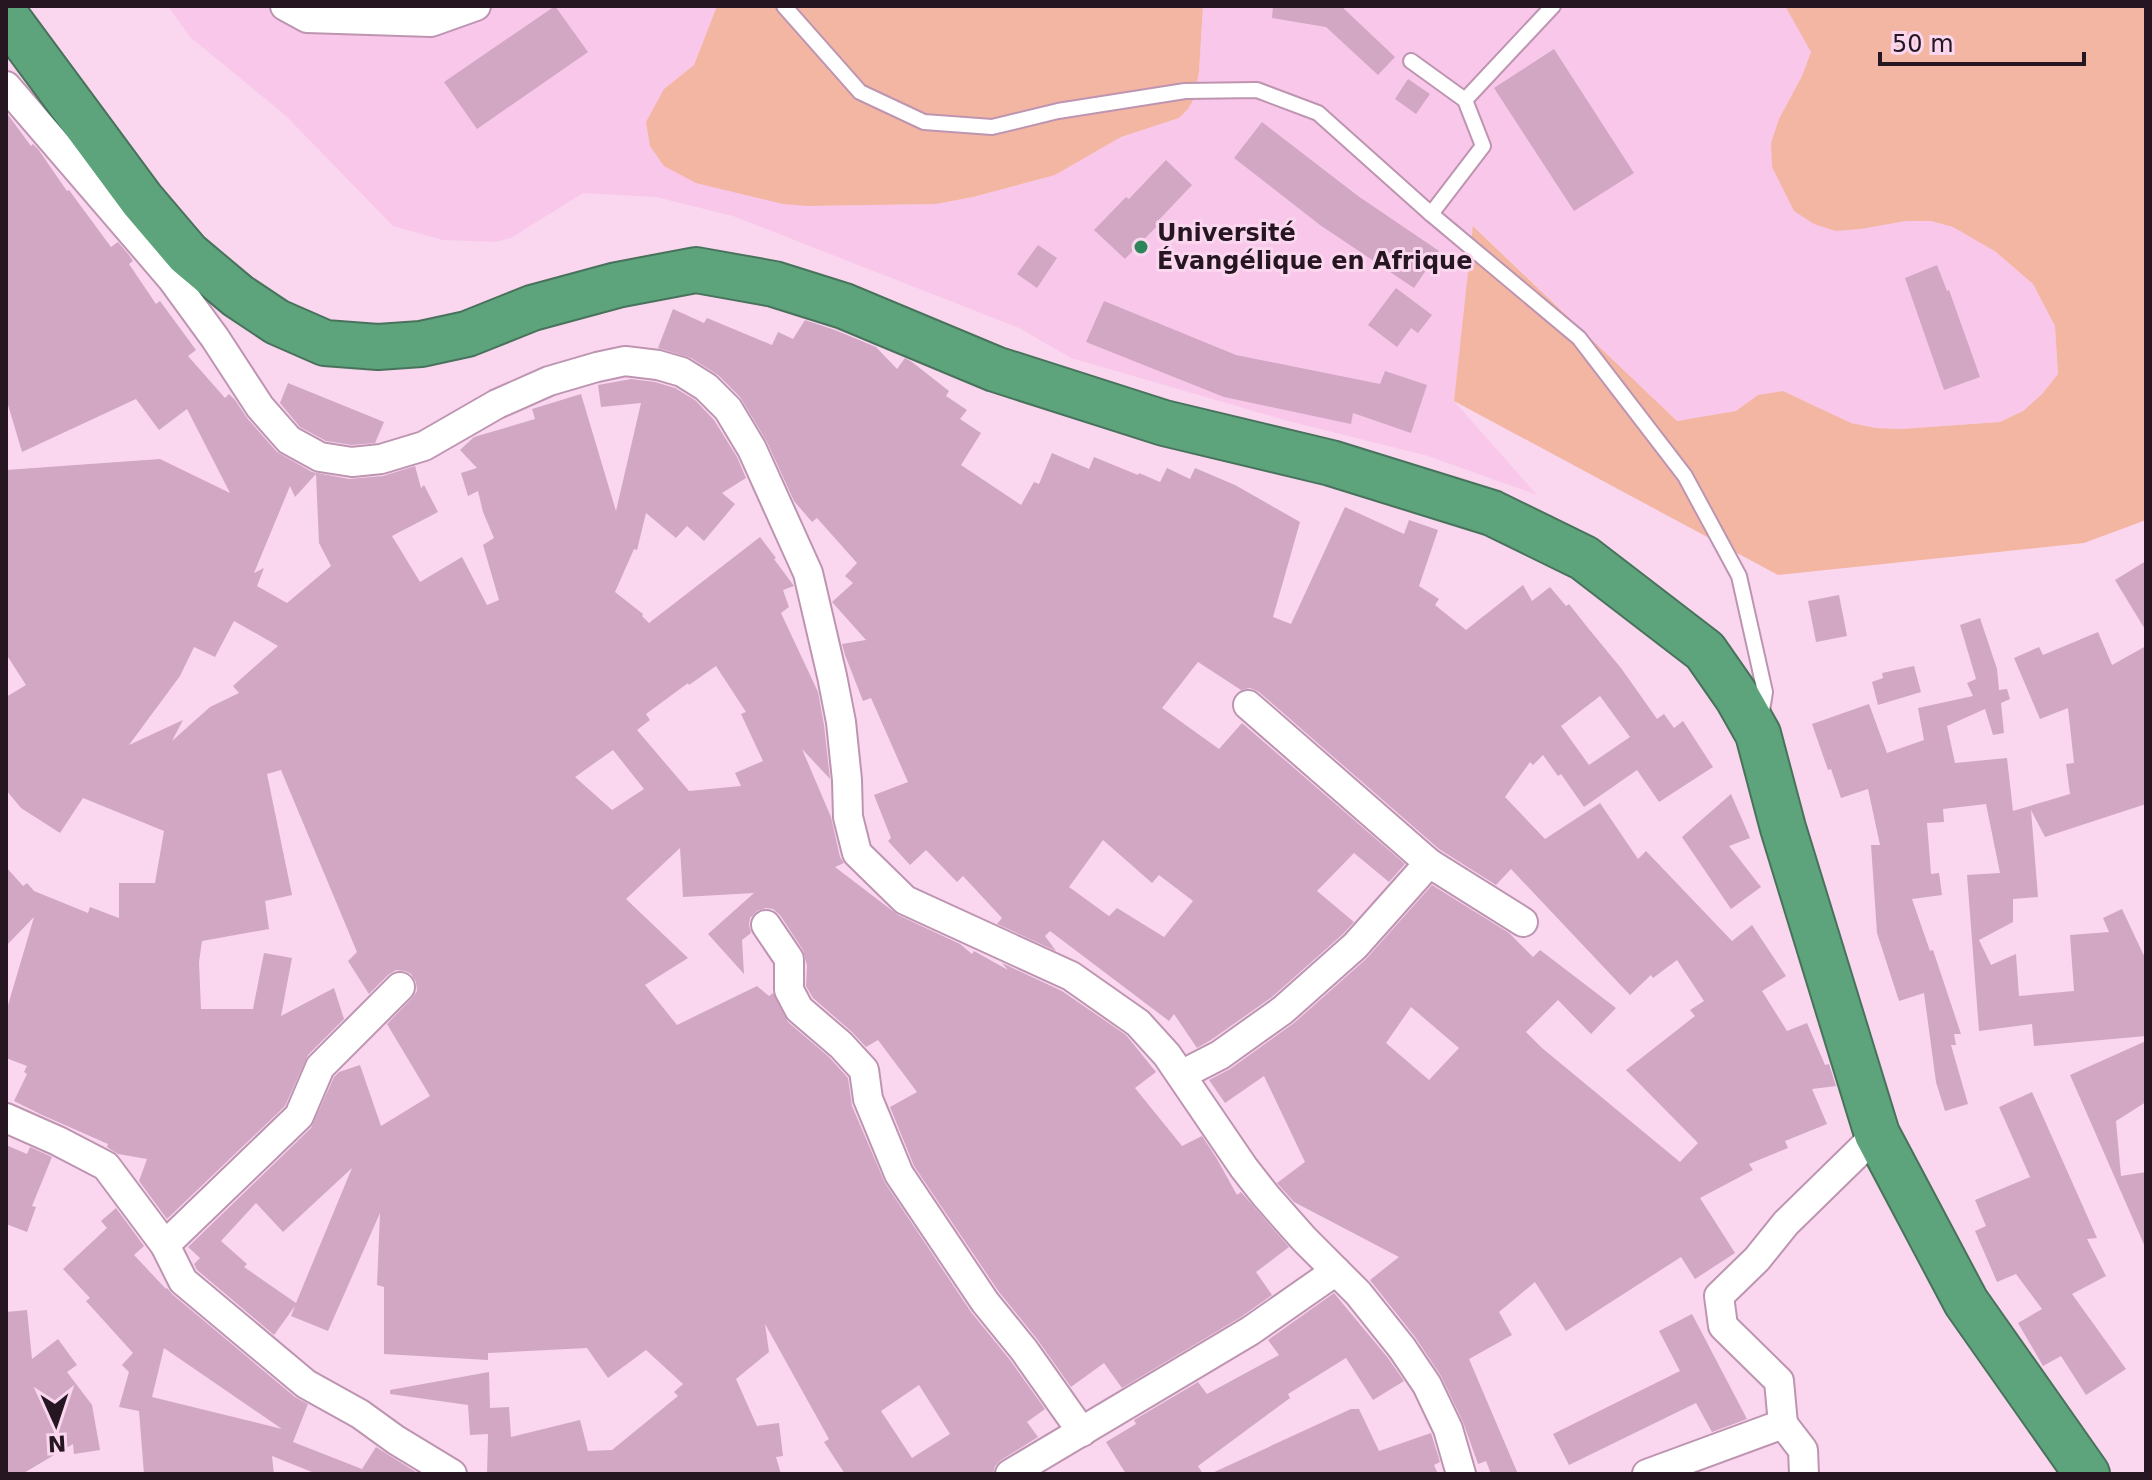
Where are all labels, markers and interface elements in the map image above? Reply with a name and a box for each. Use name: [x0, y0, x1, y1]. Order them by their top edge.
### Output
scale bar: [1880, 16, 2084, 66]
text: 50 m: [1892, 30, 1954, 58]
place label: Université Évangélique en Afrique: [1157, 219, 1472, 275]
marker: Université Évangélique en Afrique: [1132, 238, 1150, 256]
north arrow: [16, 1384, 96, 1464]
text: N: [47, 1431, 67, 1456]

